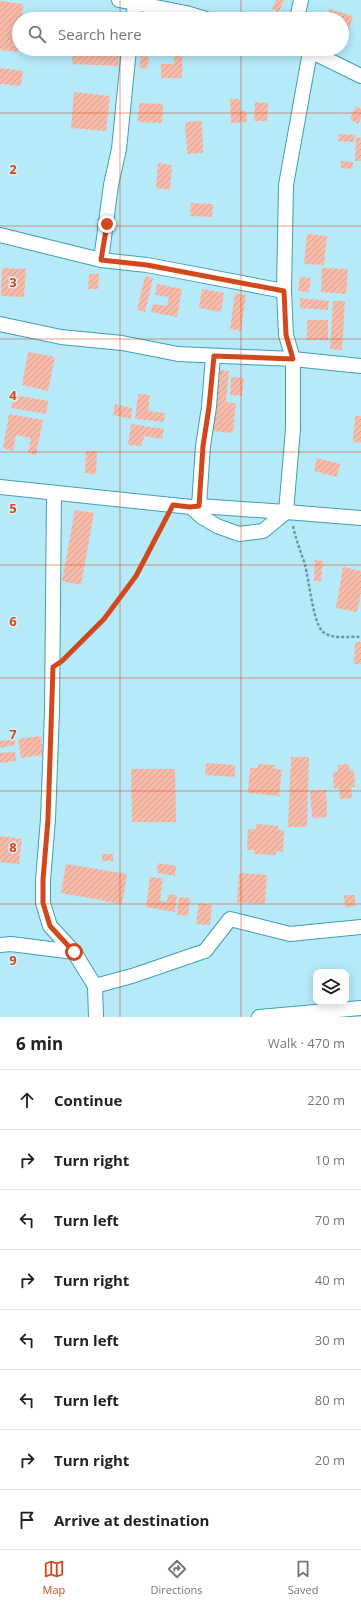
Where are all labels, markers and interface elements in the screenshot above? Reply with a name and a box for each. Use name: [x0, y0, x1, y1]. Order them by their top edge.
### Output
search box: [12, 12, 349, 56]
icon: search: [26, 23, 48, 45]
text: Search here: [58, 24, 142, 44]
text: 2: [9, 160, 17, 178]
route end: [98, 215, 116, 233]
text: 3: [9, 273, 17, 291]
text: 4: [9, 386, 17, 404]
text: 5: [9, 499, 17, 517]
text: 6: [9, 612, 17, 630]
text: 7: [9, 725, 17, 743]
text: 8: [9, 838, 17, 856]
route start: [65, 943, 83, 961]
text: 9: [9, 951, 17, 969]
map controls: [313, 969, 349, 1005]
button: layers: [313, 969, 349, 1005]
text: 6 min: [16, 1032, 63, 1055]
text: Walk · 470 m: [268, 1034, 345, 1052]
icon: ahead: [16, 1089, 38, 1111]
text: Continue: [54, 1090, 122, 1110]
text: 220 m: [307, 1091, 345, 1109]
icon: right: [16, 1149, 38, 1171]
text: Turn right: [54, 1150, 129, 1170]
text: 10 m: [315, 1151, 345, 1169]
icon: left: [16, 1209, 38, 1231]
text: Turn left: [54, 1210, 119, 1230]
text: 70 m: [315, 1211, 345, 1229]
icon: right: [16, 1269, 38, 1291]
text: Turn right: [54, 1270, 129, 1290]
text: 40 m: [315, 1271, 345, 1289]
icon: left: [16, 1329, 38, 1351]
text: Turn left: [54, 1330, 119, 1350]
text: 30 m: [315, 1331, 345, 1349]
icon: left: [16, 1389, 38, 1411]
text: Turn left: [54, 1390, 119, 1410]
text: 80 m: [315, 1391, 345, 1409]
icon: right: [16, 1449, 38, 1471]
text: Turn right: [54, 1450, 129, 1470]
text: 20 m: [315, 1451, 345, 1469]
icon: arrive: [16, 1509, 38, 1531]
text: Arrive at destination: [54, 1510, 209, 1530]
tab: Map: [43, 1558, 65, 1597]
tab: Directions: [151, 1558, 203, 1597]
tab: Saved: [288, 1558, 318, 1597]

